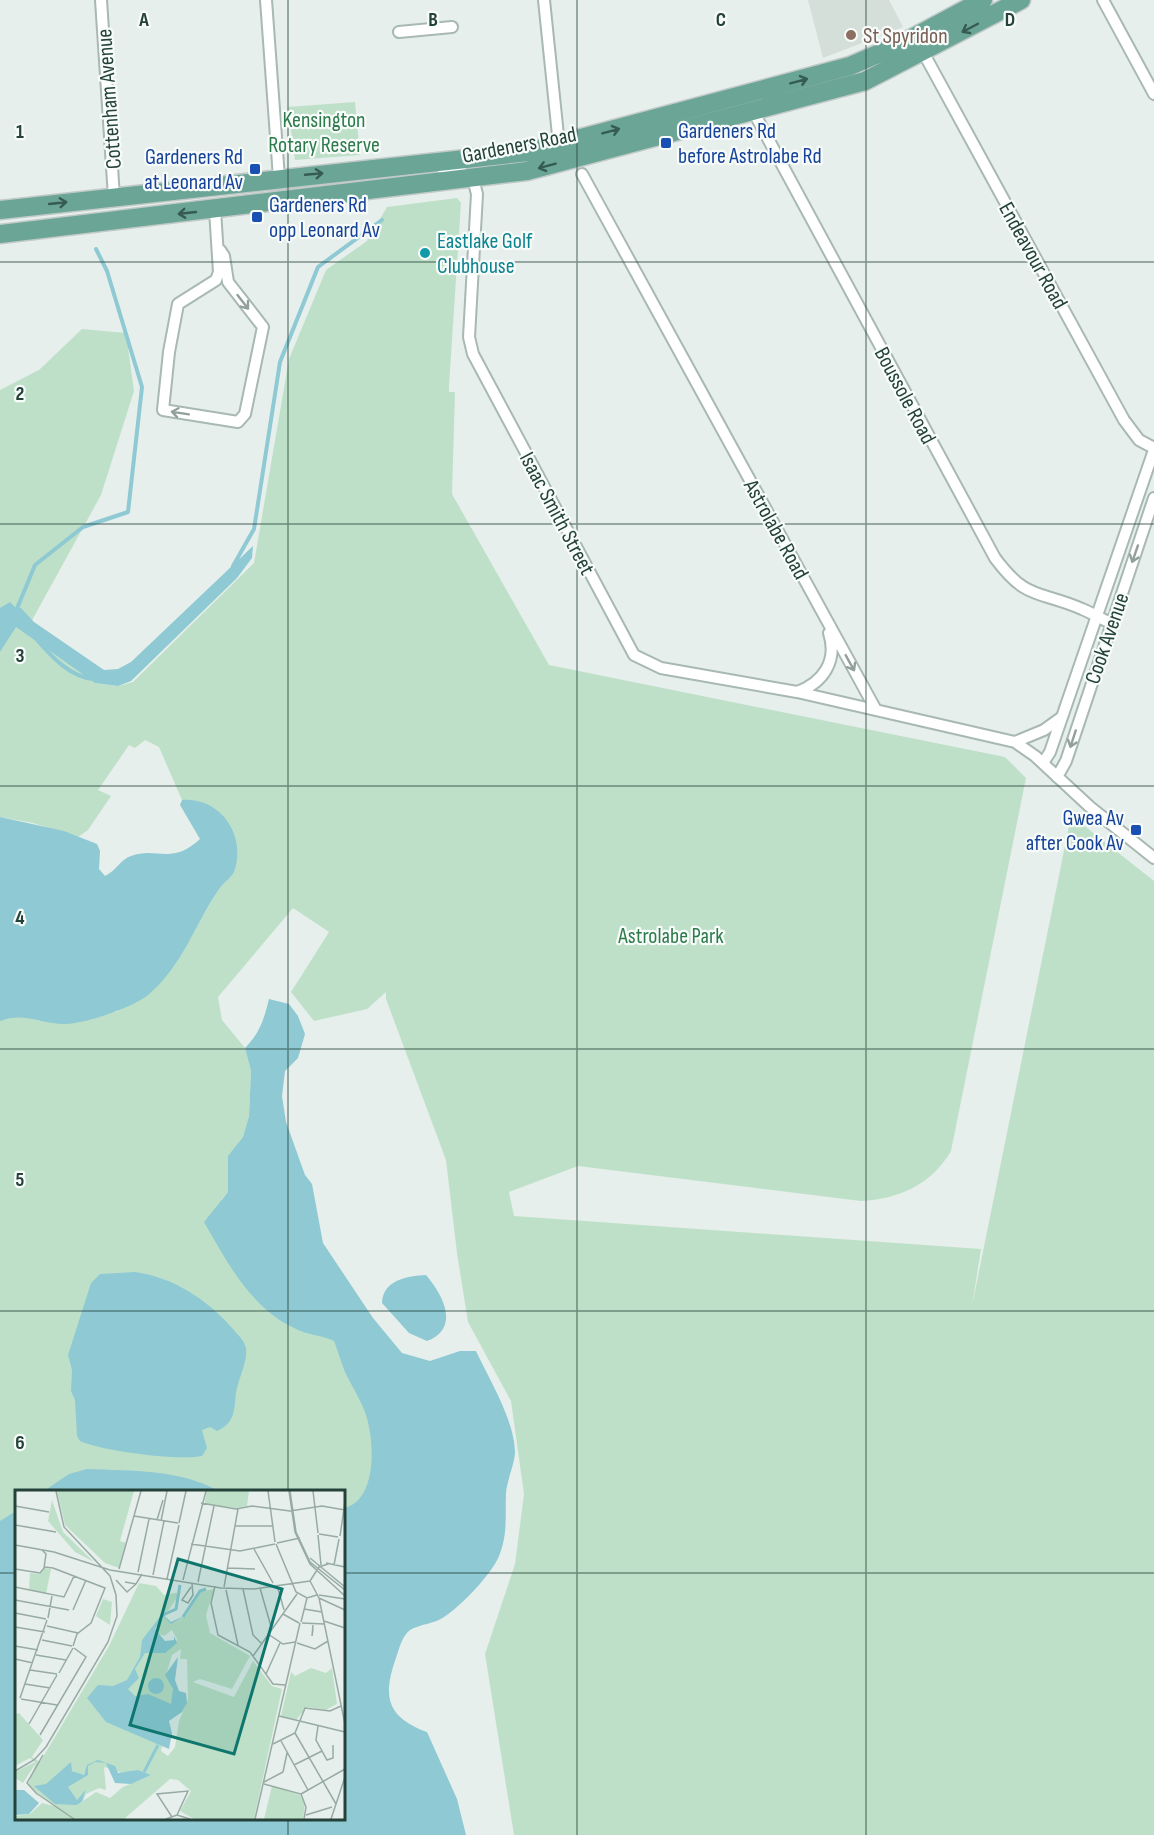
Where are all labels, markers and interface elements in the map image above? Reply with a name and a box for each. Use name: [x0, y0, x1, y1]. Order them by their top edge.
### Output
text: A: [138, 8, 149, 32]
text: B: [428, 8, 438, 32]
text: C: [716, 8, 726, 32]
text: D: [1005, 8, 1015, 32]
place label: St Spyridon: [863, 23, 948, 50]
one-way arrow: [961, 23, 979, 34]
street label: Cottenham Avenue: [91, 28, 128, 170]
marker: St Spyridon: [844, 28, 858, 42]
one-way arrow: [789, 75, 808, 86]
park label: Kensington Rotary Reserve: [268, 107, 380, 159]
place label: Gardeners Rd before Astrolabe Rd: [678, 118, 822, 170]
text: 1: [16, 120, 24, 144]
street label: Gardeners Road: [460, 121, 579, 170]
one-way arrow: [601, 125, 620, 137]
marker: Gardeners Rd before Astrolabe Rd: [659, 136, 673, 150]
place label: Gardeners Rd at Leonard Av: [144, 144, 243, 196]
one-way arrow: [537, 160, 556, 172]
marker: Gardeners Rd at Leonard Av: [248, 162, 262, 176]
one-way arrow: [304, 169, 324, 180]
place label: Gardeners Rd opp Leonard Av: [269, 192, 380, 244]
one-way arrow: [48, 198, 68, 209]
street label: Endeavour Road: [992, 198, 1073, 314]
one-way arrow: [177, 208, 197, 219]
marker: Gardeners Rd opp Leonard Av: [250, 210, 264, 224]
place label: Eastlake Golf Clubhouse: [437, 228, 533, 280]
marker: Eastlake Golf Clubhouse: [418, 246, 432, 260]
one-way arrow: [237, 293, 250, 309]
street label: Boussole Road: [868, 343, 941, 449]
text: 2: [16, 382, 24, 406]
one-way arrow: [171, 407, 191, 418]
street label: Isaac Smith Street: [513, 448, 600, 580]
street label: Astrolabe Road: [737, 474, 814, 584]
one-way arrow: [1129, 544, 1140, 563]
street label: Cook Avenue: [1079, 589, 1136, 688]
text: 3: [16, 644, 25, 668]
one-way arrow: [844, 654, 856, 671]
one-way arrow: [1067, 729, 1078, 748]
place label: Gwea Av after Cook Av: [1026, 805, 1124, 857]
marker: Gwea Av after Cook Av: [1129, 823, 1143, 837]
text: 4: [15, 906, 25, 930]
park label: Astrolabe Park: [617, 923, 724, 950]
text: 5: [16, 1168, 25, 1192]
text: 6: [15, 1431, 25, 1455]
inset map: [15, 1490, 345, 1820]

